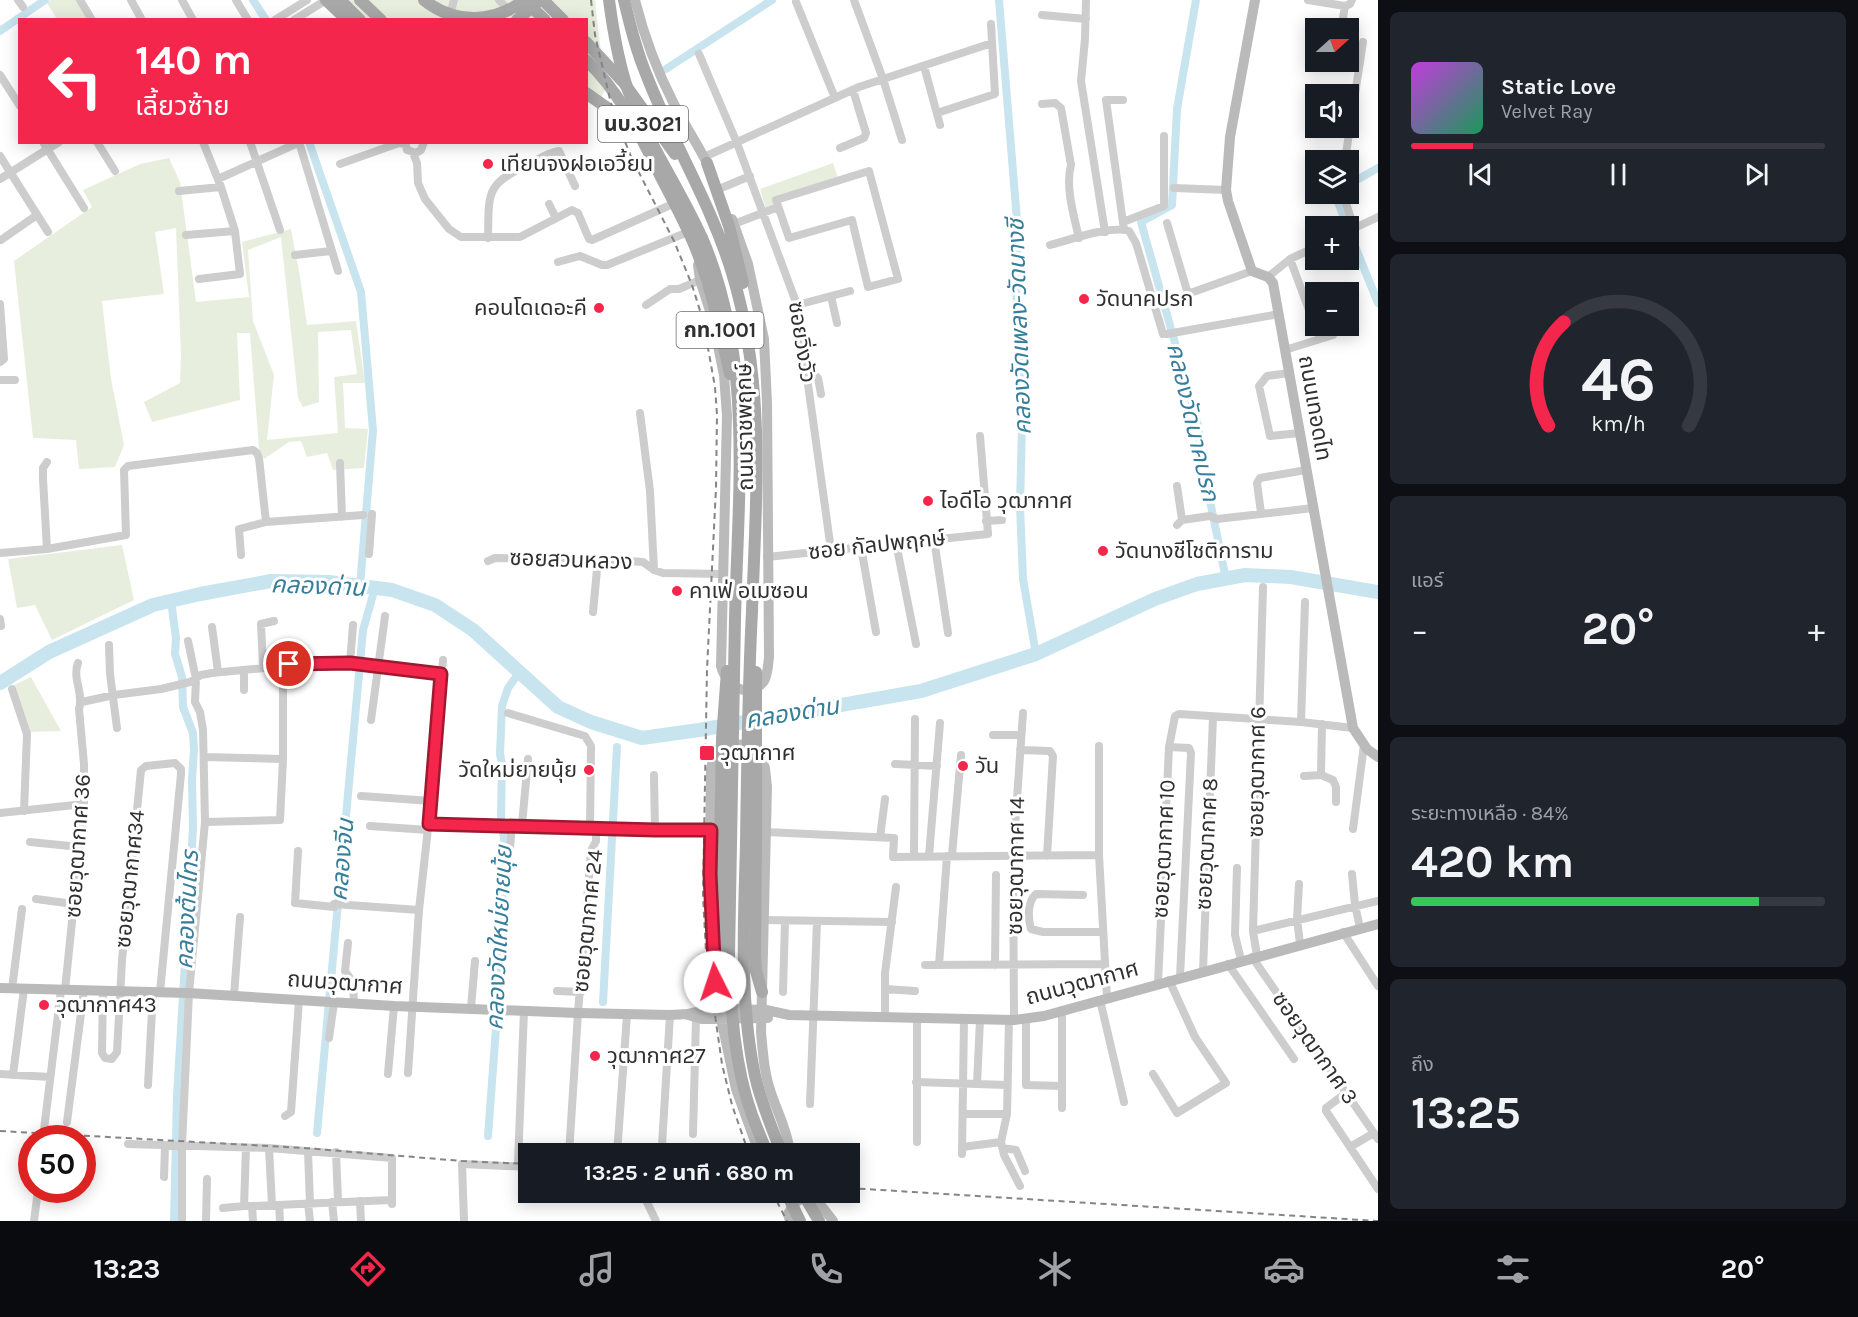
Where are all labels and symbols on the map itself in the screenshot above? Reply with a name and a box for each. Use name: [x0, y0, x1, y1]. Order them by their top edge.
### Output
north arrow: [1305, 18, 1359, 72]
road number: นบ.3021: [598, 106, 688, 142]
place label: เทียนจงฝอเอวี้ยน: [500, 148, 653, 177]
marker: เทียนจงฝอเอวี้ยน: [481, 157, 495, 171]
water label: คลองวัดเพลง-วัดนางชี: [1001, 215, 1037, 436]
place label: วัดนาคปรก: [1096, 286, 1194, 312]
marker: วัดนาคปรก: [1077, 292, 1091, 306]
place label: คอนโดเดอะคี: [474, 295, 587, 321]
street label: ซอยวิ่งวัว: [783, 299, 823, 385]
marker: คอนโดเดอะคี: [592, 301, 606, 315]
road number: กท.1001: [676, 312, 764, 348]
water label: คลองวัดนาคปรก: [1161, 340, 1225, 505]
street label: ถนนเทอดไท: [1293, 353, 1337, 463]
street label: ถนนราชพฤกษ์: [731, 363, 759, 491]
place label: ไอดีโอ วุฒากาศ: [939, 488, 1073, 514]
marker: ไอดีโอ วุฒากาศ: [921, 494, 935, 508]
street label: ซอย กัลปพฤกษ์: [807, 525, 947, 565]
place label: วัดนางชีโชติการาม: [1115, 538, 1274, 564]
marker: วัดนางชีโชติการาม: [1096, 544, 1110, 558]
street label: ซอยสวนหลวง: [509, 545, 633, 575]
water label: คลองด่าน: [270, 570, 367, 602]
place label: คาเฟ่ อเมซอน: [689, 578, 809, 604]
marker: คาเฟ่ อเมซอน: [670, 584, 684, 598]
pin: [263, 638, 314, 689]
water label: คลองด่าน: [743, 692, 842, 734]
street label: ซอยวุฒากาศ 6: [1243, 706, 1271, 838]
place label: วุฒากาศ: [720, 740, 796, 766]
marker: วุฒากาศ: [698, 744, 716, 762]
place label: วัน: [975, 753, 999, 779]
place label: วัดใหม่ยายนุ้ย: [458, 757, 577, 783]
marker: วัน: [956, 759, 970, 773]
marker: วัดใหม่ยายนุ้ย: [582, 763, 596, 777]
street label: ซอยวุฒากาศ 36: [60, 773, 96, 919]
street label: ซอยวุฒากาศ 8: [1191, 777, 1223, 911]
street label: ซอยวุฒากาศ 10: [1147, 779, 1181, 919]
street label: ซอยวุฒากาศ 14: [1002, 797, 1030, 935]
street label: ซอยวุฒากาศ34: [110, 809, 150, 949]
water label: คลองจีน: [324, 816, 360, 902]
water label: คลองวัดใหม่ยายนุ้ย: [480, 843, 519, 1031]
water label: คลองต้นไทร: [170, 848, 204, 970]
street label: ซอยวุฒากาศ 24: [568, 848, 608, 994]
position arrow: [683, 950, 747, 1014]
street label: ถนนวุฒากาศ: [1023, 955, 1141, 1011]
street label: ถนนวุฒากาศ: [286, 966, 404, 1000]
street label: ซอยวุฒากาศ 3: [1267, 987, 1363, 1109]
place label: วุฒากาศ43: [56, 992, 157, 1018]
marker: วุฒากาศ43: [37, 998, 51, 1012]
place label: วุฒากาศ27: [607, 1043, 706, 1069]
marker: วุฒากาศ27: [588, 1049, 602, 1063]
speed limit sign: 50: [18, 1125, 96, 1203]

